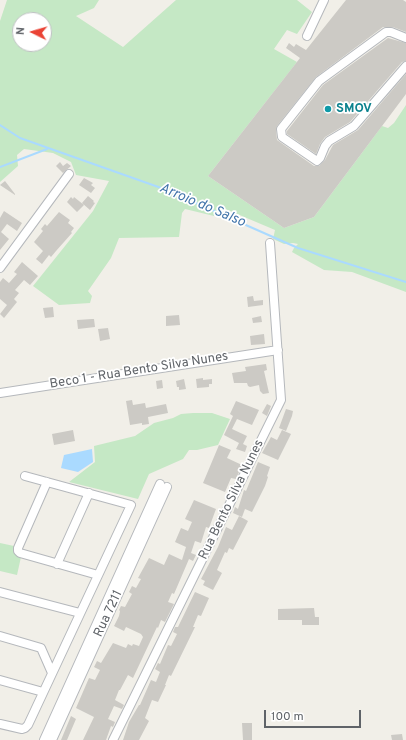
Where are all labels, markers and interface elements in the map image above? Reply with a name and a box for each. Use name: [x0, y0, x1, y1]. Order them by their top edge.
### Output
north arrow: [12, 12, 52, 52]
text: N: [14, 26, 28, 36]
place label: SMOV: [336, 101, 372, 117]
marker: SMOV: [323, 104, 333, 114]
water label: Arroio do Salso: [157, 180, 247, 232]
street label: Beco 1 - Rua Bento Silva Nunes: [49, 349, 229, 393]
street label: Rua Bento Silva Nunes: [196, 437, 268, 563]
street label: Rua 7211: [91, 588, 127, 640]
scale bar: [266, 702, 363, 728]
text: 100 m: [271, 709, 304, 725]

